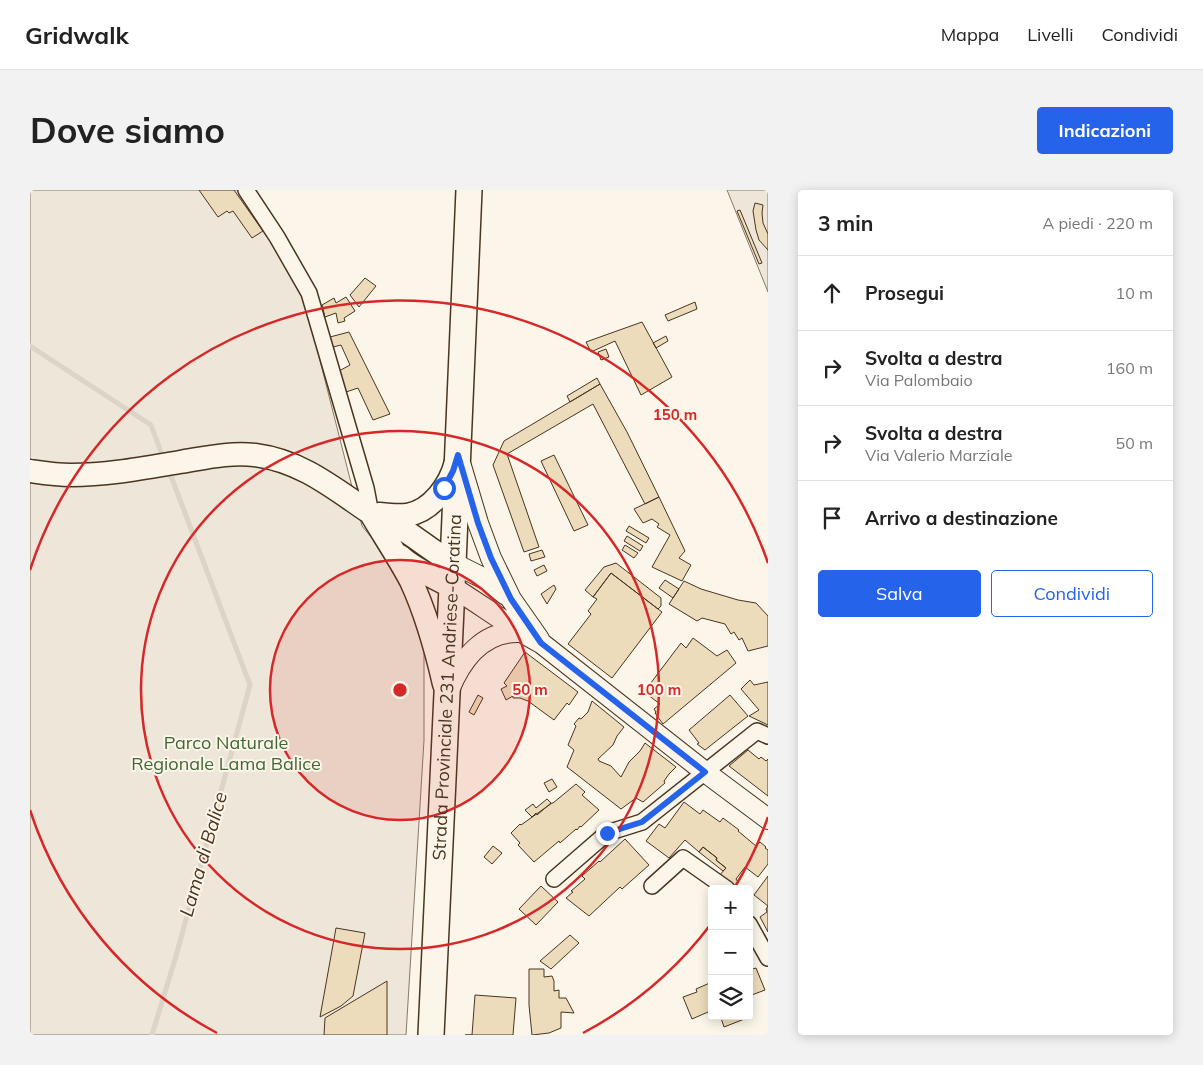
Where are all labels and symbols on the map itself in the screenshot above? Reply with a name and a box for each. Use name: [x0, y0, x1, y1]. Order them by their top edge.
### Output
text: 150 m: [653, 405, 697, 424]
route start: [433, 477, 456, 500]
street label: Strada Provinciale 231 Andriese-Coratina: [427, 514, 466, 861]
text: 50 m: [512, 680, 548, 699]
text: 100 m: [637, 680, 681, 699]
centre of rings: [391, 681, 409, 699]
park label: Parco Naturale Regionale Lama Balice: [131, 731, 321, 775]
water label: Lama di Balice: [174, 789, 232, 919]
route end: [596, 822, 619, 845]

